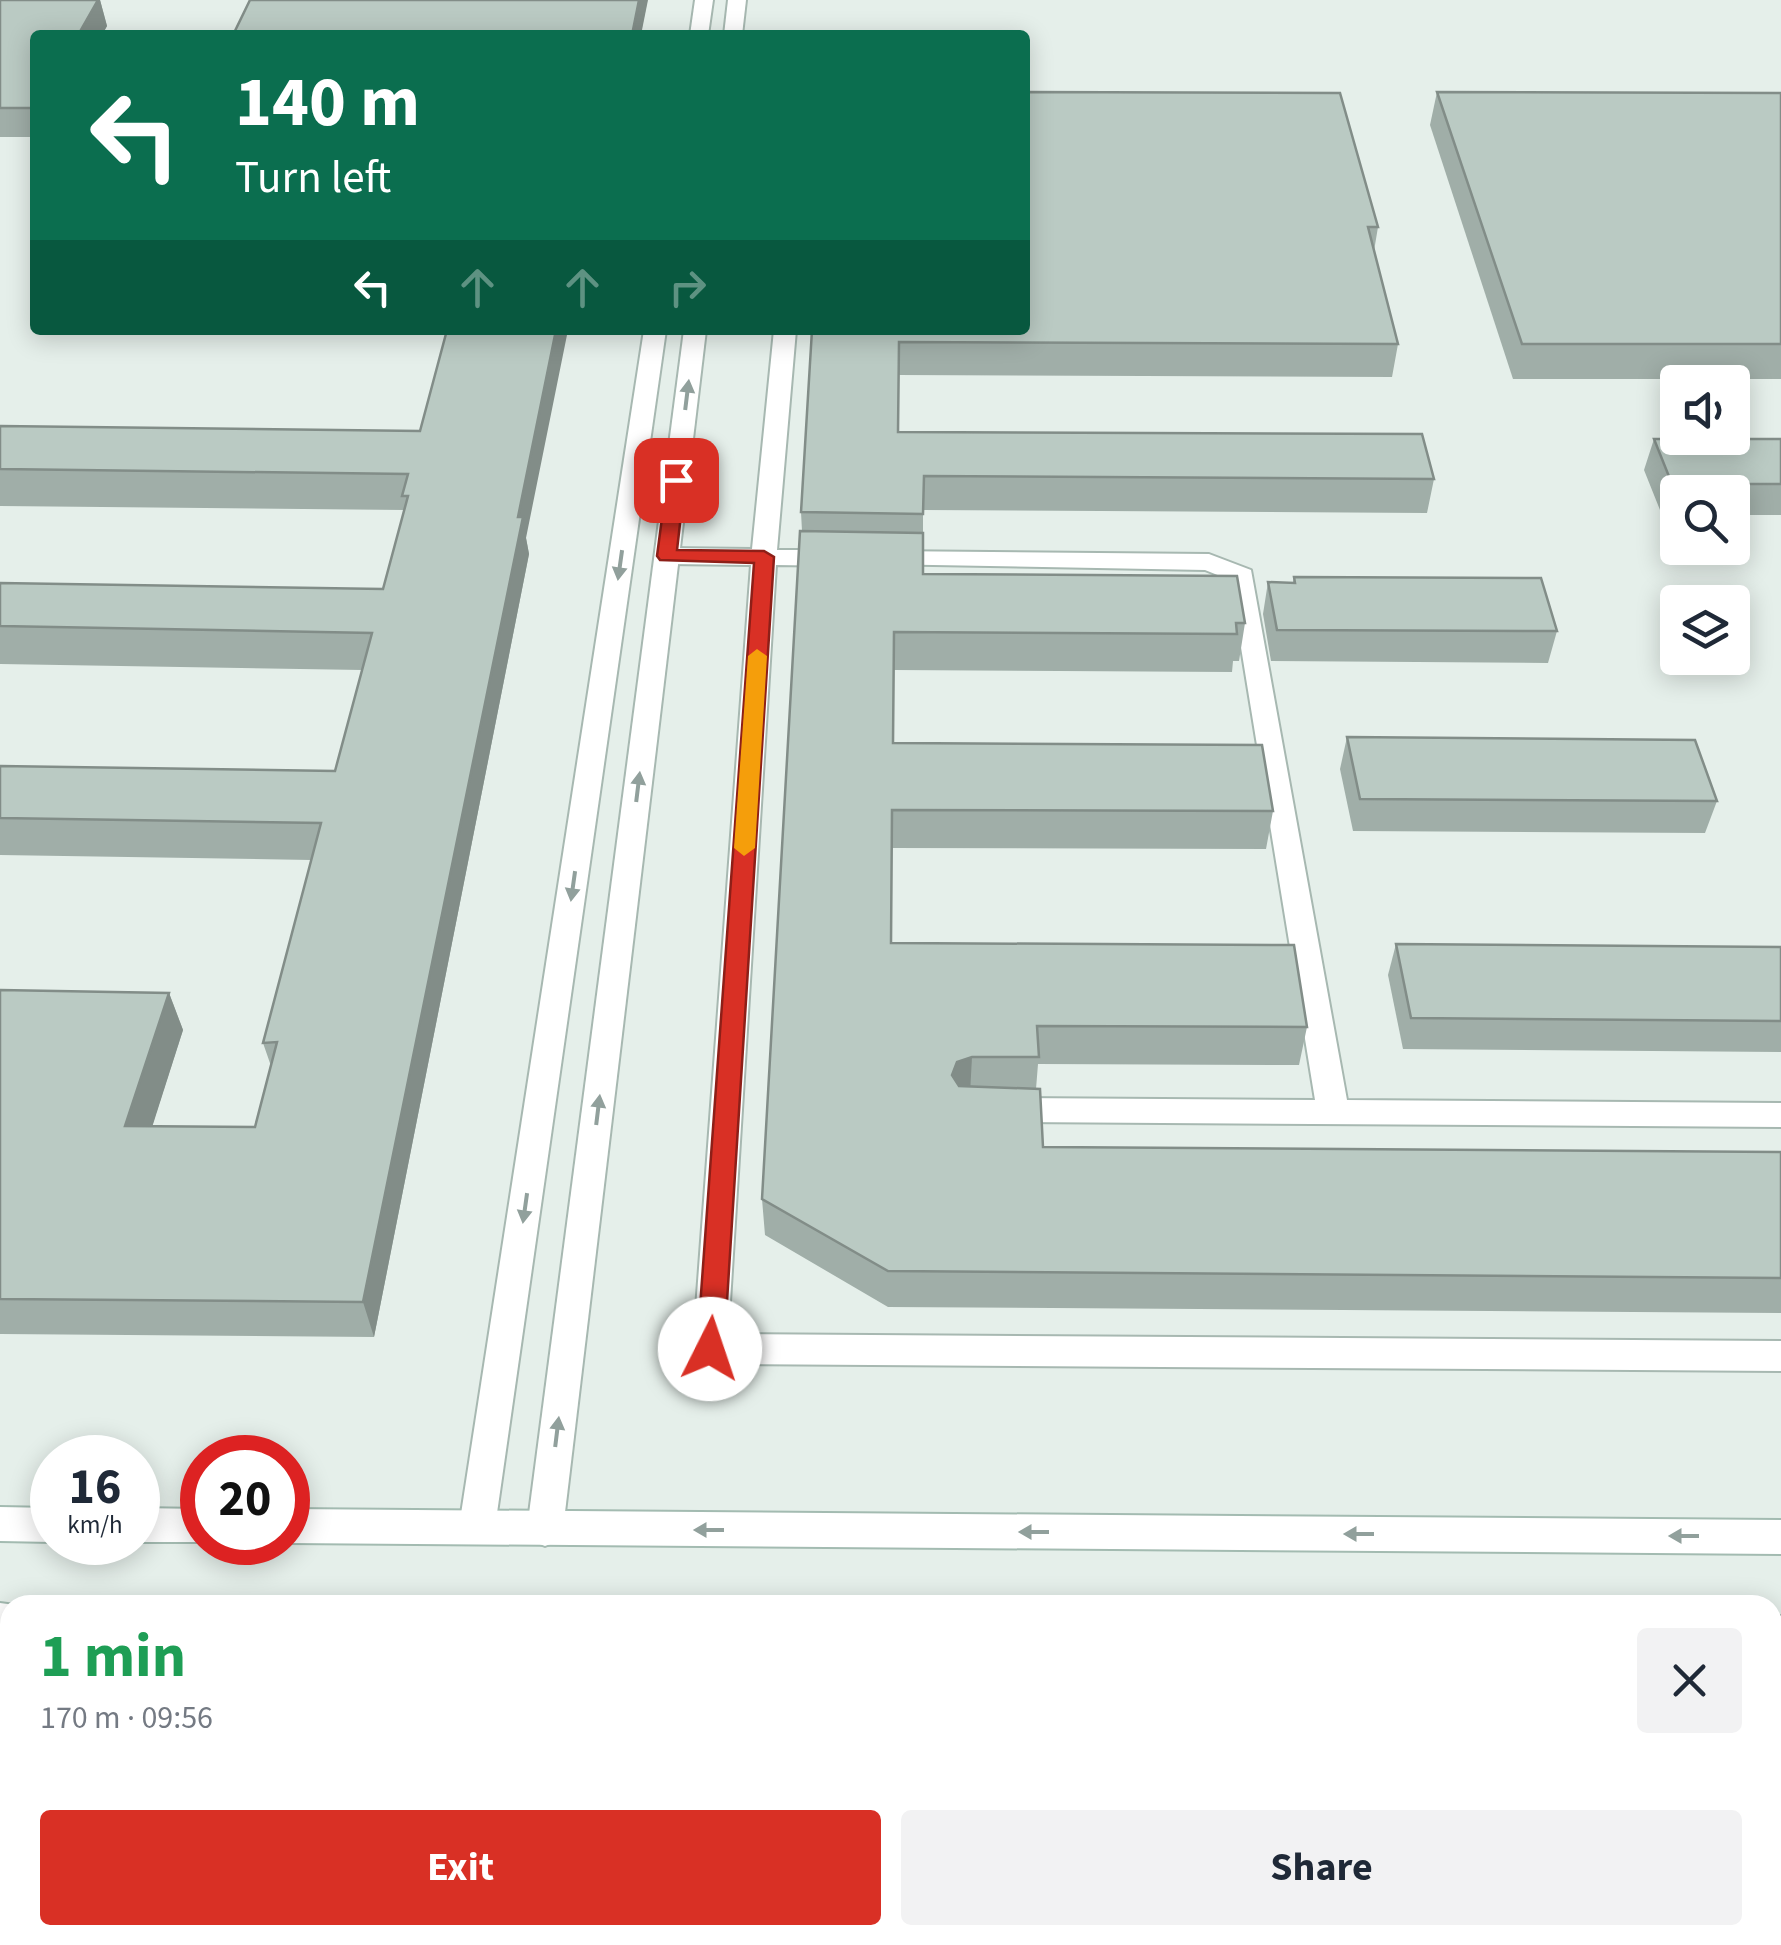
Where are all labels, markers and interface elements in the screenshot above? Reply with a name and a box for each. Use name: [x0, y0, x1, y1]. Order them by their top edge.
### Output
text: 140 m: [235, 53, 420, 153]
icon: left: [70, 70, 200, 200]
text: Turn left: [235, 146, 391, 210]
icon: left: [345, 260, 400, 315]
icon: ahead: [450, 260, 505, 315]
icon: ahead: [555, 260, 610, 315]
icon: right: [660, 260, 715, 315]
map controls: [1660, 365, 1750, 675]
button: sound: [1660, 365, 1750, 455]
one-way arrow: [679, 379, 695, 411]
pin: [634, 438, 719, 523]
icon: arrive: [649, 453, 704, 508]
button: search: [1660, 475, 1750, 565]
one-way arrow: [612, 550, 628, 581]
button: layers: [1660, 585, 1750, 675]
one-way arrow: [630, 771, 646, 803]
one-way arrow: [564, 871, 580, 903]
one-way arrow: [590, 1093, 606, 1125]
one-way arrow: [516, 1193, 532, 1224]
position arrow: [658, 1297, 762, 1401]
one-way arrow: [550, 1416, 566, 1448]
speed limit sign: 20: [180, 1435, 310, 1565]
text: 16: [69, 1452, 121, 1523]
text: km/h: [67, 1507, 123, 1543]
one-way arrow: [692, 1522, 724, 1538]
one-way arrow: [1017, 1524, 1049, 1540]
one-way arrow: [1342, 1526, 1374, 1542]
one-way arrow: [1667, 1528, 1699, 1544]
text: 1 min: [40, 1615, 186, 1700]
button: close: [1637, 1628, 1742, 1733]
text: 170 m · 09:56: [40, 1695, 213, 1741]
button: Exit: [40, 1810, 881, 1925]
button: Share: [901, 1810, 1742, 1925]

